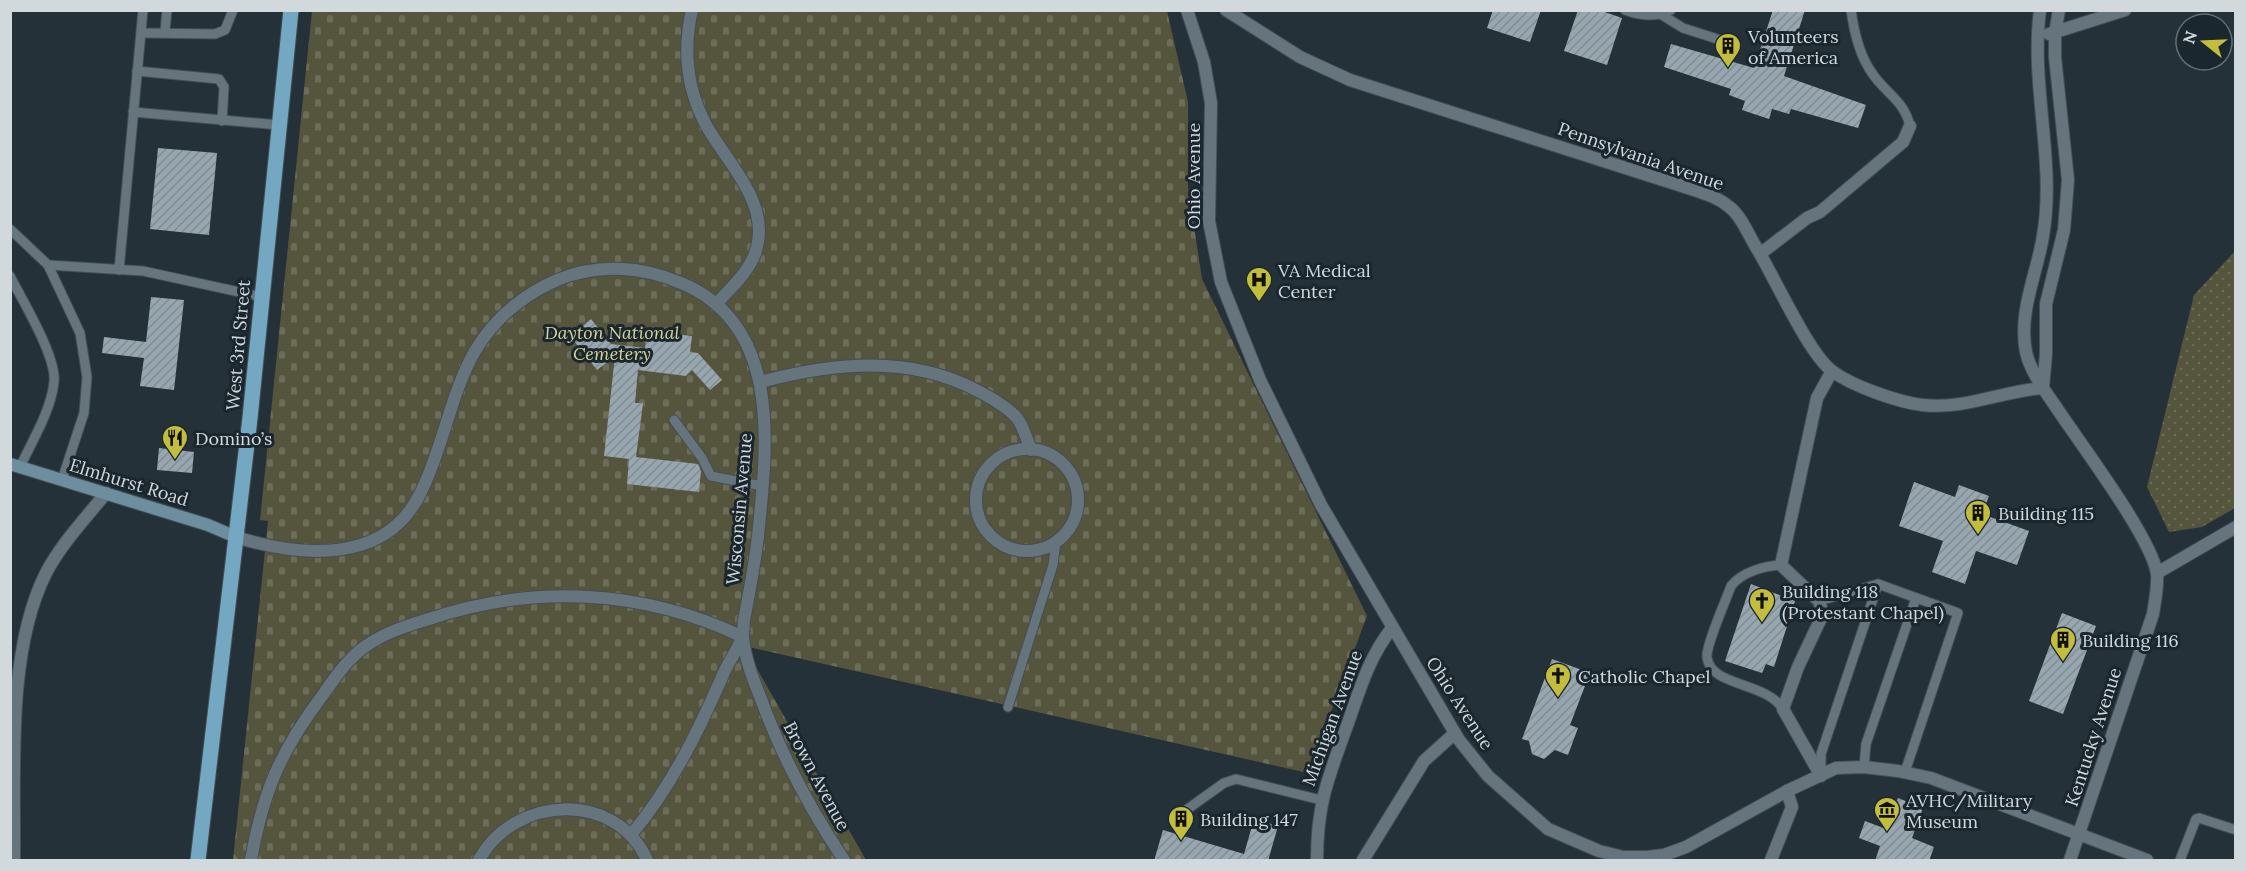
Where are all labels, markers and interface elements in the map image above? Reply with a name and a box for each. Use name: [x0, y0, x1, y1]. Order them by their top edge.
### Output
north arrow: [2174, 12, 2234, 72]
place label: Volunteers of America: [1747, 25, 1839, 69]
text: N: [2178, 28, 2201, 46]
building icon: Volunteers of America: [1713, 31, 1743, 69]
street label: Pennsylvania Avenue: [1555, 117, 1727, 195]
street label: Ohio Avenue: [1182, 123, 1205, 229]
place label: VA Medical Center: [1277, 259, 1371, 303]
hospital icon: VA Medical Center: [1244, 265, 1274, 303]
street label: West 3rd Street: [221, 279, 255, 411]
park label: Dayton National Cemetery: [544, 321, 680, 365]
restaurant icon: Domino’s: [160, 423, 190, 461]
place label: Domino’s: [195, 427, 272, 450]
street label: Wisconsin Avenue: [721, 432, 757, 586]
street label: Elmhurst Road: [67, 453, 192, 511]
building icon: Building 115: [1963, 498, 1993, 536]
place label: Building 115: [1998, 502, 2094, 525]
place label: Building 118 (Protestant Chapel): [1782, 580, 1944, 624]
church icon: Building 118 (Protestant Chapel): [1747, 586, 1777, 624]
building icon: Building 116: [2048, 625, 2078, 663]
place label: Building 116: [2082, 629, 2179, 652]
street label: Michigan Avenue: [1297, 647, 1367, 789]
street label: Ohio Avenue: [1421, 652, 1499, 754]
church icon: Catholic Chapel: [1543, 661, 1573, 699]
street label: Kentucky Avenue: [2060, 664, 2126, 809]
place label: Catholic Chapel: [1578, 665, 1710, 688]
street label: Brown Avenue: [779, 718, 855, 835]
place label: AVHC/Military Museum: [1905, 789, 2033, 833]
museum icon: AVHC/Military Museum: [1872, 795, 1902, 833]
building icon: Building 147: [1166, 804, 1196, 842]
place label: Building 147: [1200, 808, 1298, 831]

